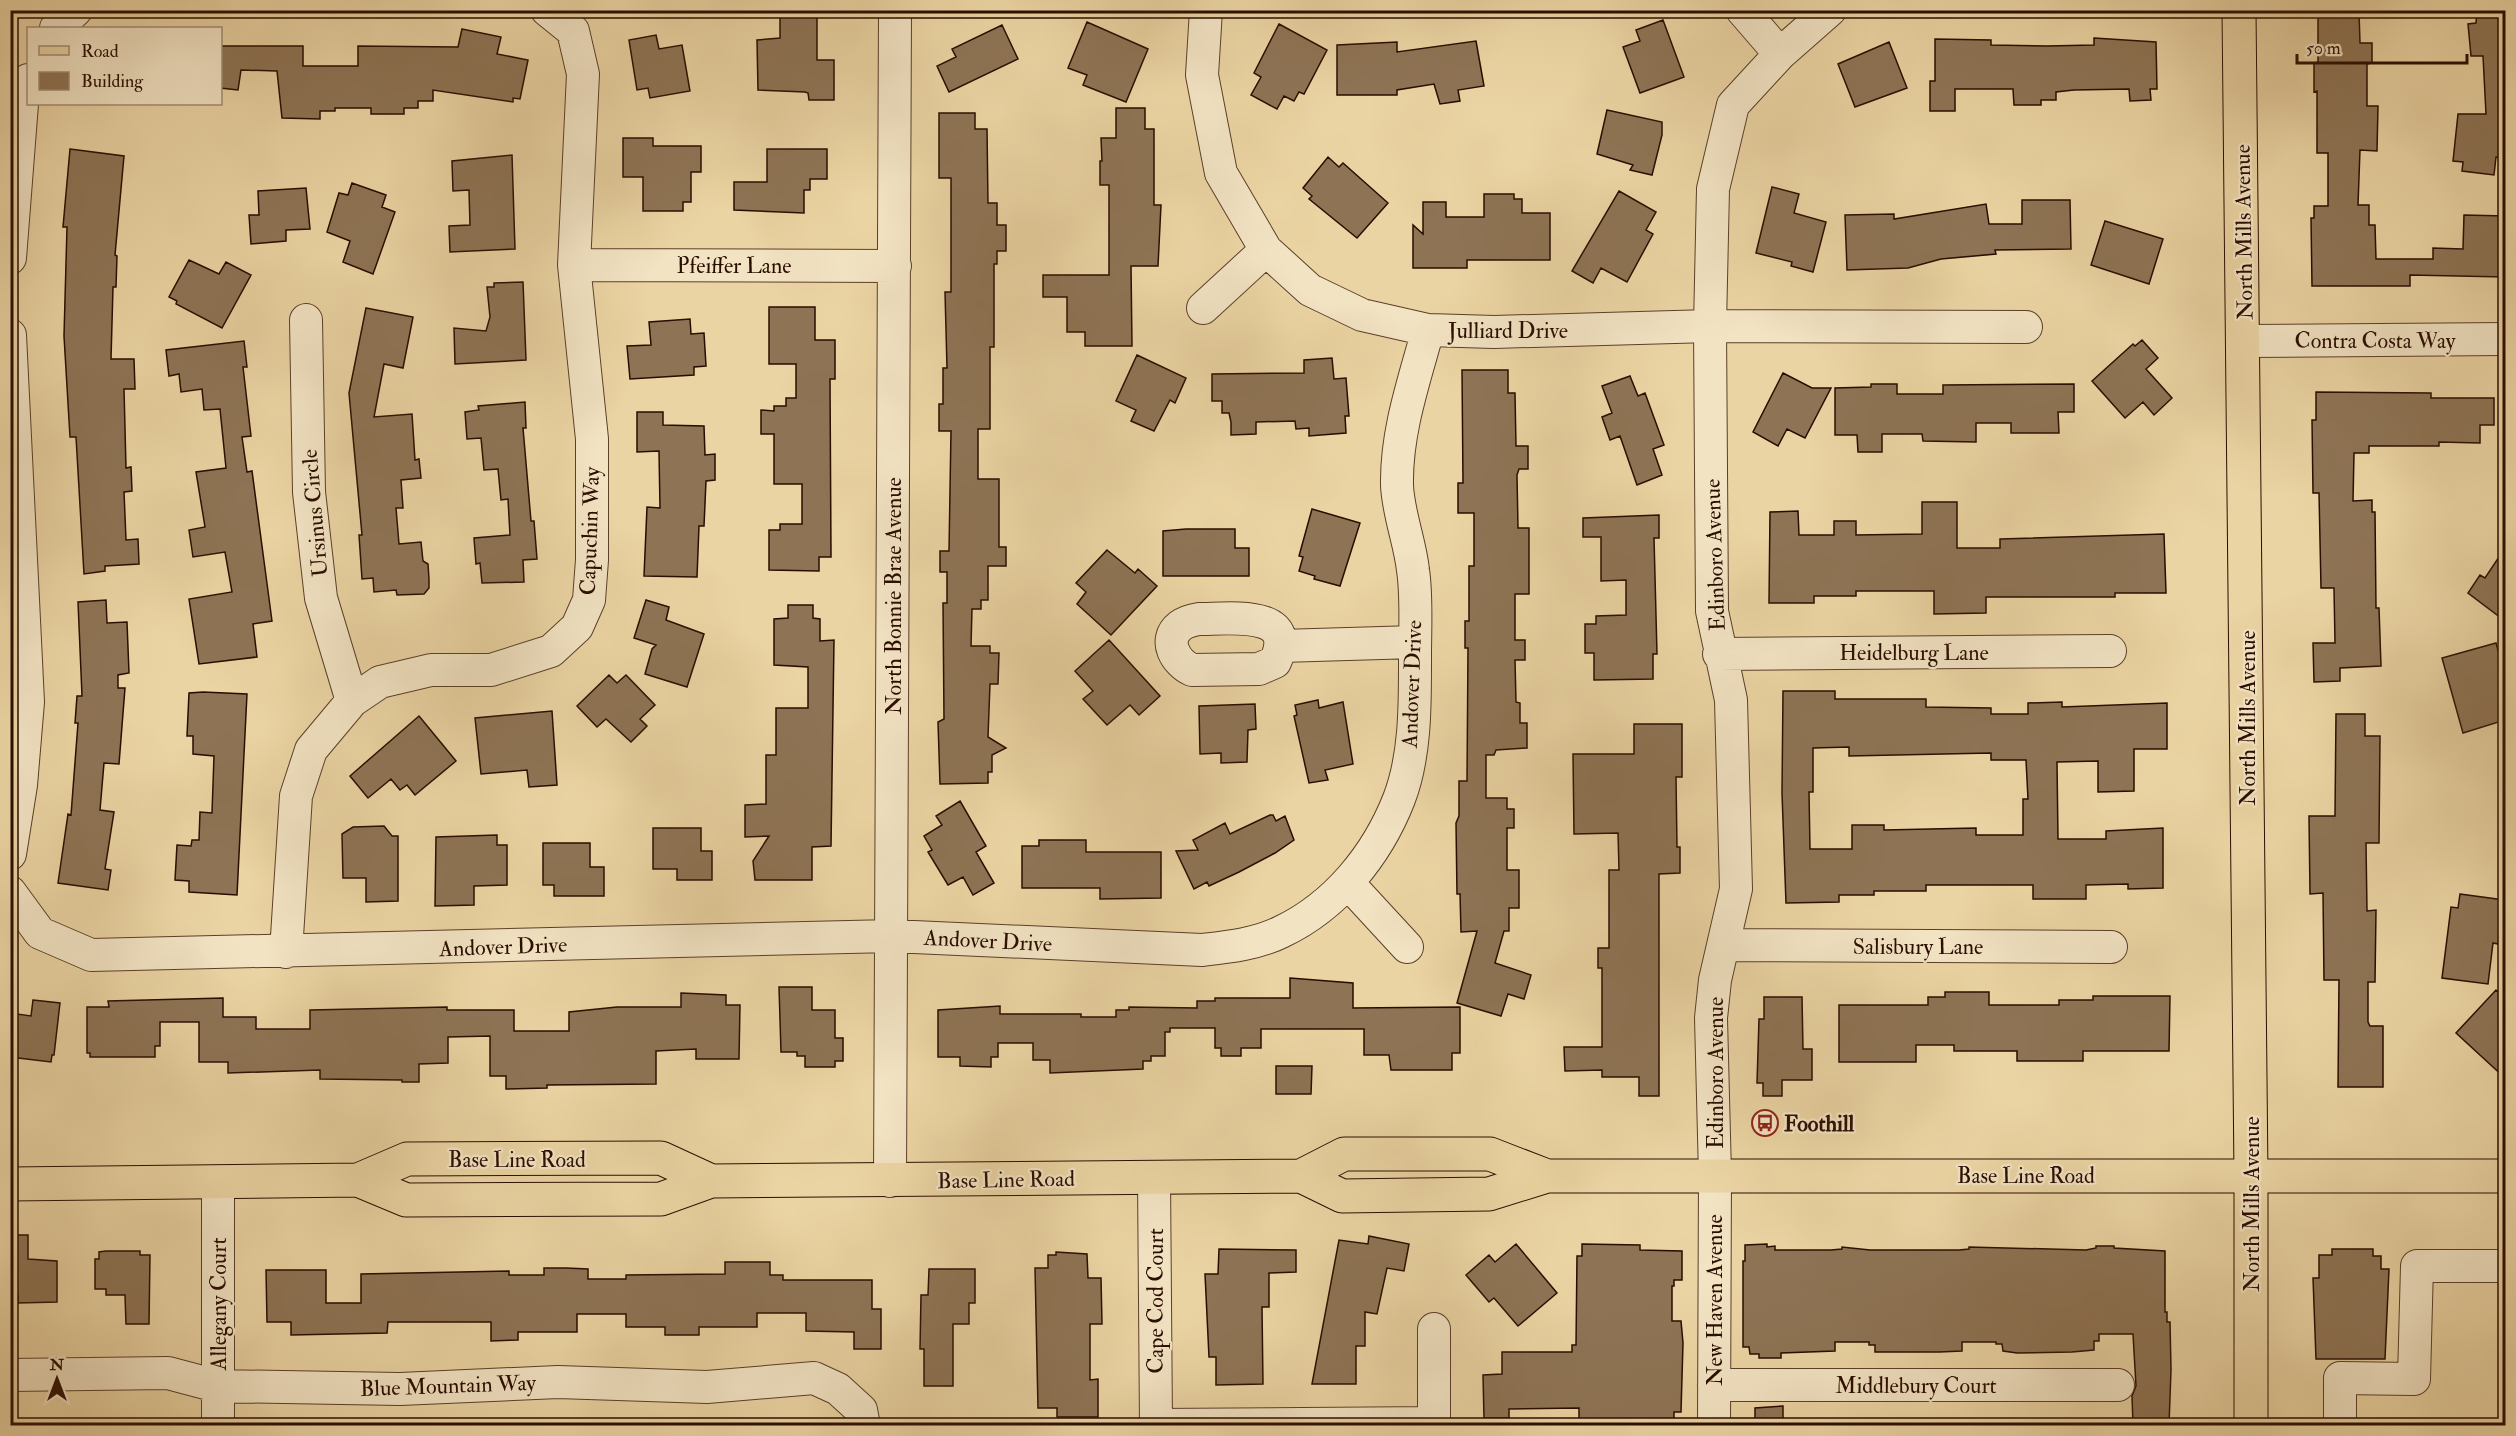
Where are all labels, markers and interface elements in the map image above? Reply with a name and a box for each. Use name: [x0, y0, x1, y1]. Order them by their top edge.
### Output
legend: [27, 27, 222, 105]
scale bar: [2297, 27, 2466, 65]
text: 50 m: [2306, 37, 2341, 60]
text: Road: [81, 40, 119, 63]
text: Building: [81, 70, 144, 93]
street label: North Mills Avenue: [2228, 144, 2260, 320]
street label: Pfeiffer Lane: [677, 252, 791, 280]
street label: Julliard Drive: [1447, 317, 1568, 345]
street label: Contra Costa Way: [2295, 327, 2456, 355]
street label: Ursinus Circle: [295, 448, 335, 578]
street label: Capuchin Way: [574, 466, 607, 596]
street label: North Bonnie Brae Avenue: [880, 477, 908, 715]
street label: Edinboro Avenue: [1698, 478, 1732, 632]
street label: Andover Drive: [1396, 619, 1428, 750]
street label: North Mills Avenue: [2234, 630, 2262, 806]
street label: Heidelburg Lane: [1839, 639, 1989, 667]
street label: Andover Drive: [922, 924, 1053, 958]
street label: Andover Drive: [437, 931, 568, 963]
street label: Salisbury Lane: [1853, 933, 1983, 961]
street label: Edinboro Avenue: [1702, 997, 1730, 1149]
bus stop icon: Foothill: [1750, 1108, 1780, 1138]
place label: Foothill: [1784, 1110, 1855, 1138]
street label: North Mills Avenue: [2238, 1116, 2266, 1292]
street label: Base Line Road: [448, 1146, 586, 1174]
street label: Base Line Road: [1957, 1162, 2095, 1190]
street label: Base Line Road: [937, 1165, 1075, 1195]
street label: New Haven Avenue: [1701, 1214, 1729, 1386]
street label: Cape Cod Court: [1142, 1228, 1171, 1374]
street label: Allegany Court: [205, 1237, 233, 1372]
north arrow: [27, 1349, 87, 1409]
text: N: [49, 1355, 65, 1375]
street label: Blue Mountain Way: [360, 1369, 537, 1403]
street label: Middlebury Court: [1835, 1372, 1997, 1400]

